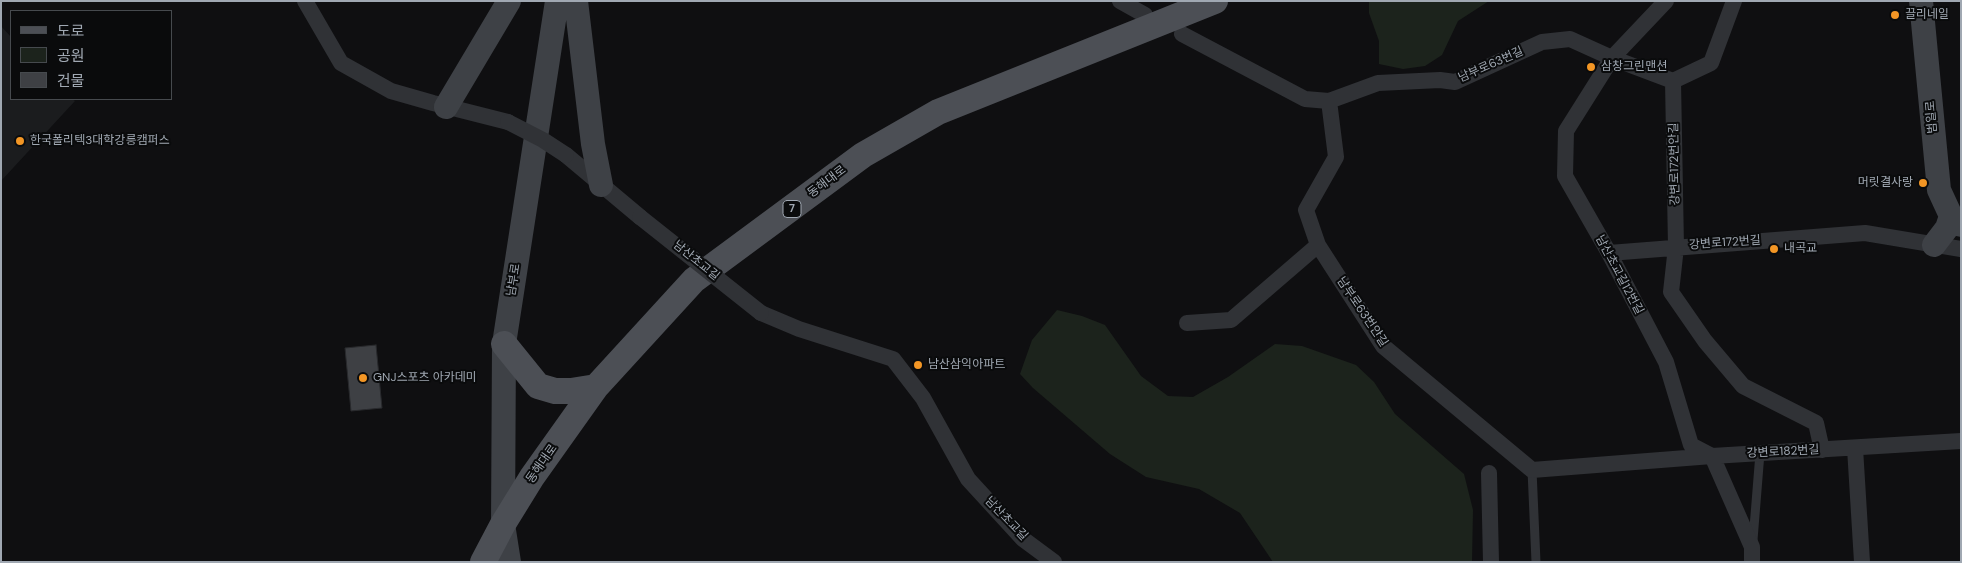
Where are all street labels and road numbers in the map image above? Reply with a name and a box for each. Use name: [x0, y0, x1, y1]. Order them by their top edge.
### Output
street label: 남부로63번길: [1456, 44, 1526, 86]
street label: 범일로: [1923, 100, 1941, 134]
street label: 강변로172번안길: [1667, 122, 1683, 206]
street label: 동해대로: [805, 163, 849, 201]
road number: 7: [783, 200, 801, 218]
street label: 남산초교길12번길: [1592, 233, 1646, 317]
street label: 강변로172번길: [1689, 233, 1761, 253]
street label: 남산초교길: [670, 238, 722, 284]
street label: 남부로: [504, 263, 524, 297]
street label: 남부로63번안길: [1333, 274, 1391, 350]
street label: 동해대로: [523, 442, 561, 486]
street label: 강변로182번길: [1746, 443, 1820, 461]
street label: 남산초교길: [982, 494, 1030, 544]

